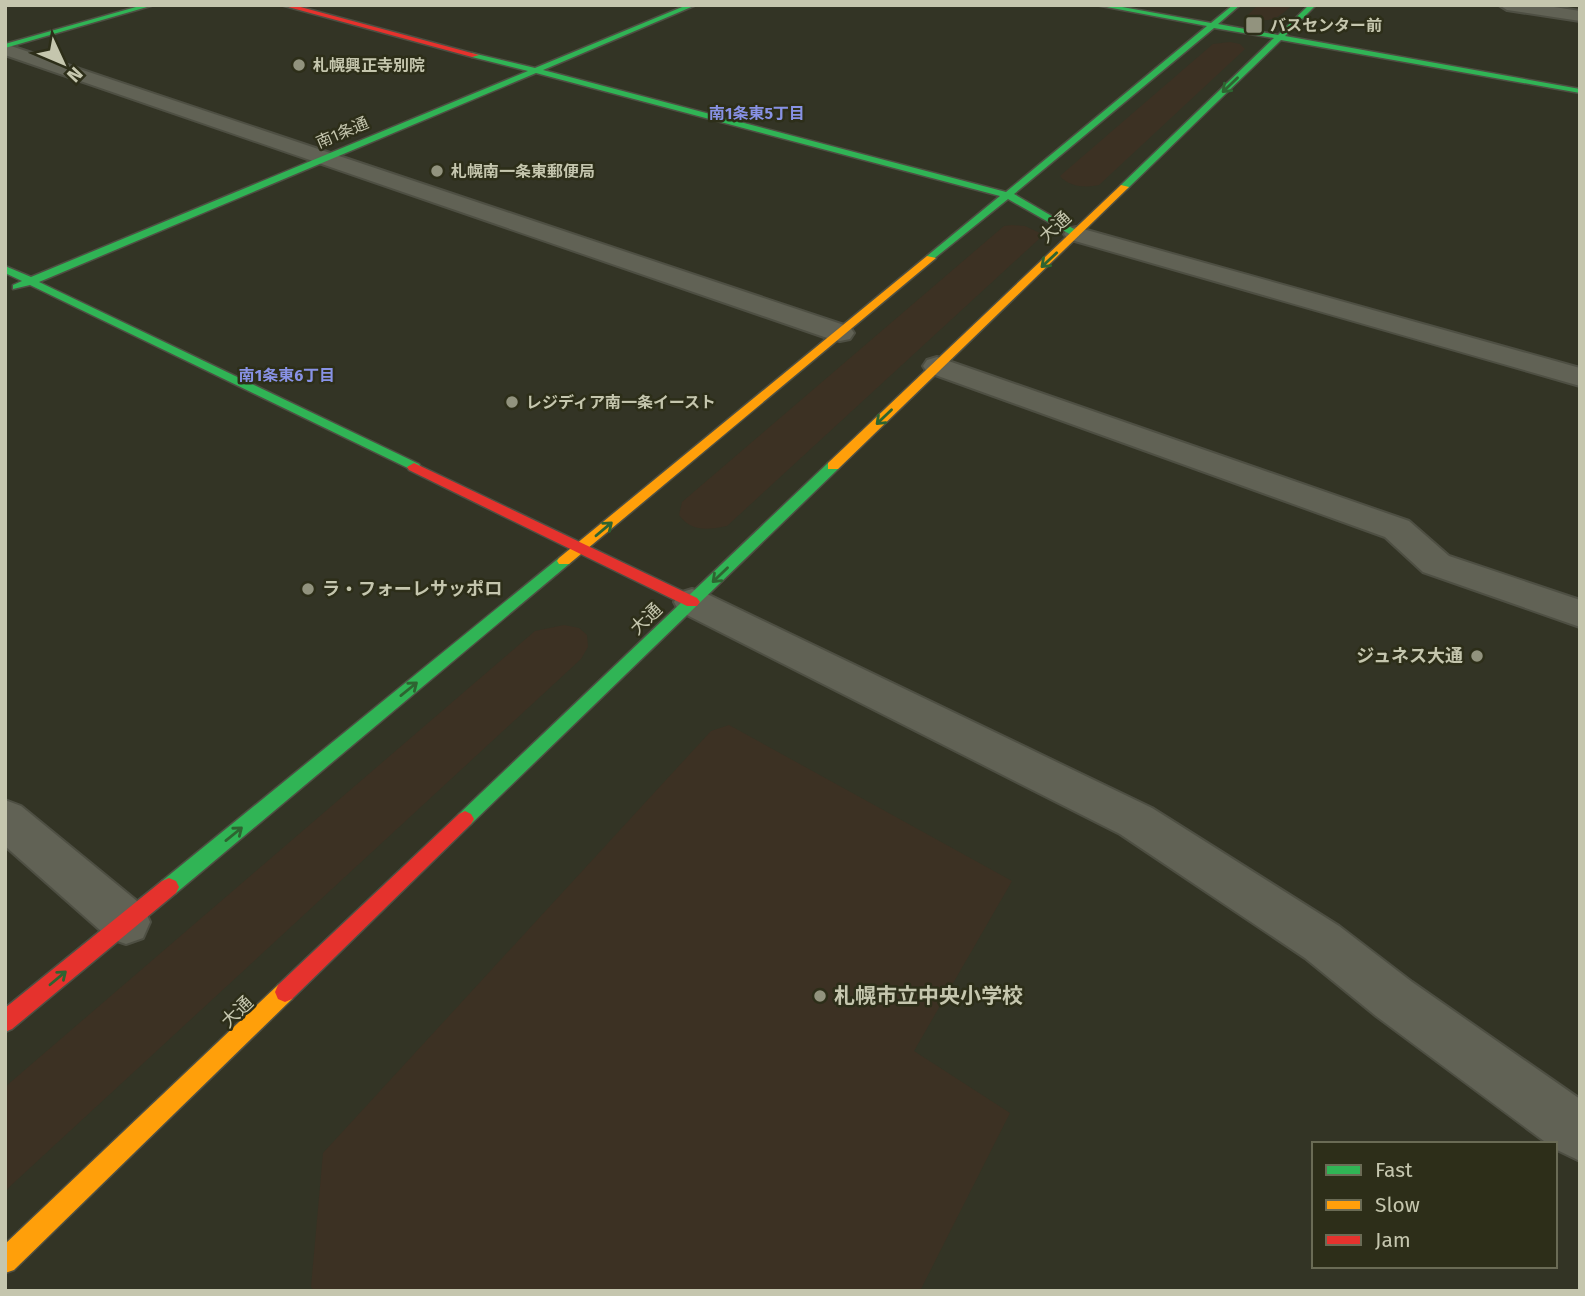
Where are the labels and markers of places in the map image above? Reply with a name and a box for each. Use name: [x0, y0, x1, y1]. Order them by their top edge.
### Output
marker: バスセンター前: [1244, 15, 1264, 35]
place label: バスセンター前: [1270, 16, 1382, 35]
place label: 札幌興正寺別院: [313, 56, 425, 75]
marker: 札幌興正寺別院: [291, 57, 307, 73]
place label: 札幌南一条東郵便局: [451, 162, 595, 181]
marker: 札幌南一条東郵便局: [429, 163, 445, 179]
place label: レジディア南一条イースト: [526, 393, 716, 412]
marker: レジディア南一条イースト: [504, 394, 520, 410]
place label: ラ・フォーレサッポロ: [322, 578, 502, 600]
marker: ラ・フォーレサッポロ: [300, 581, 316, 597]
place label: ジュネス大通: [1356, 645, 1463, 667]
marker: ジュネス大通: [1469, 648, 1485, 664]
place label: 札幌市立中央小学校: [834, 983, 1023, 1009]
marker: 札幌市立中央小学校: [812, 988, 828, 1004]

